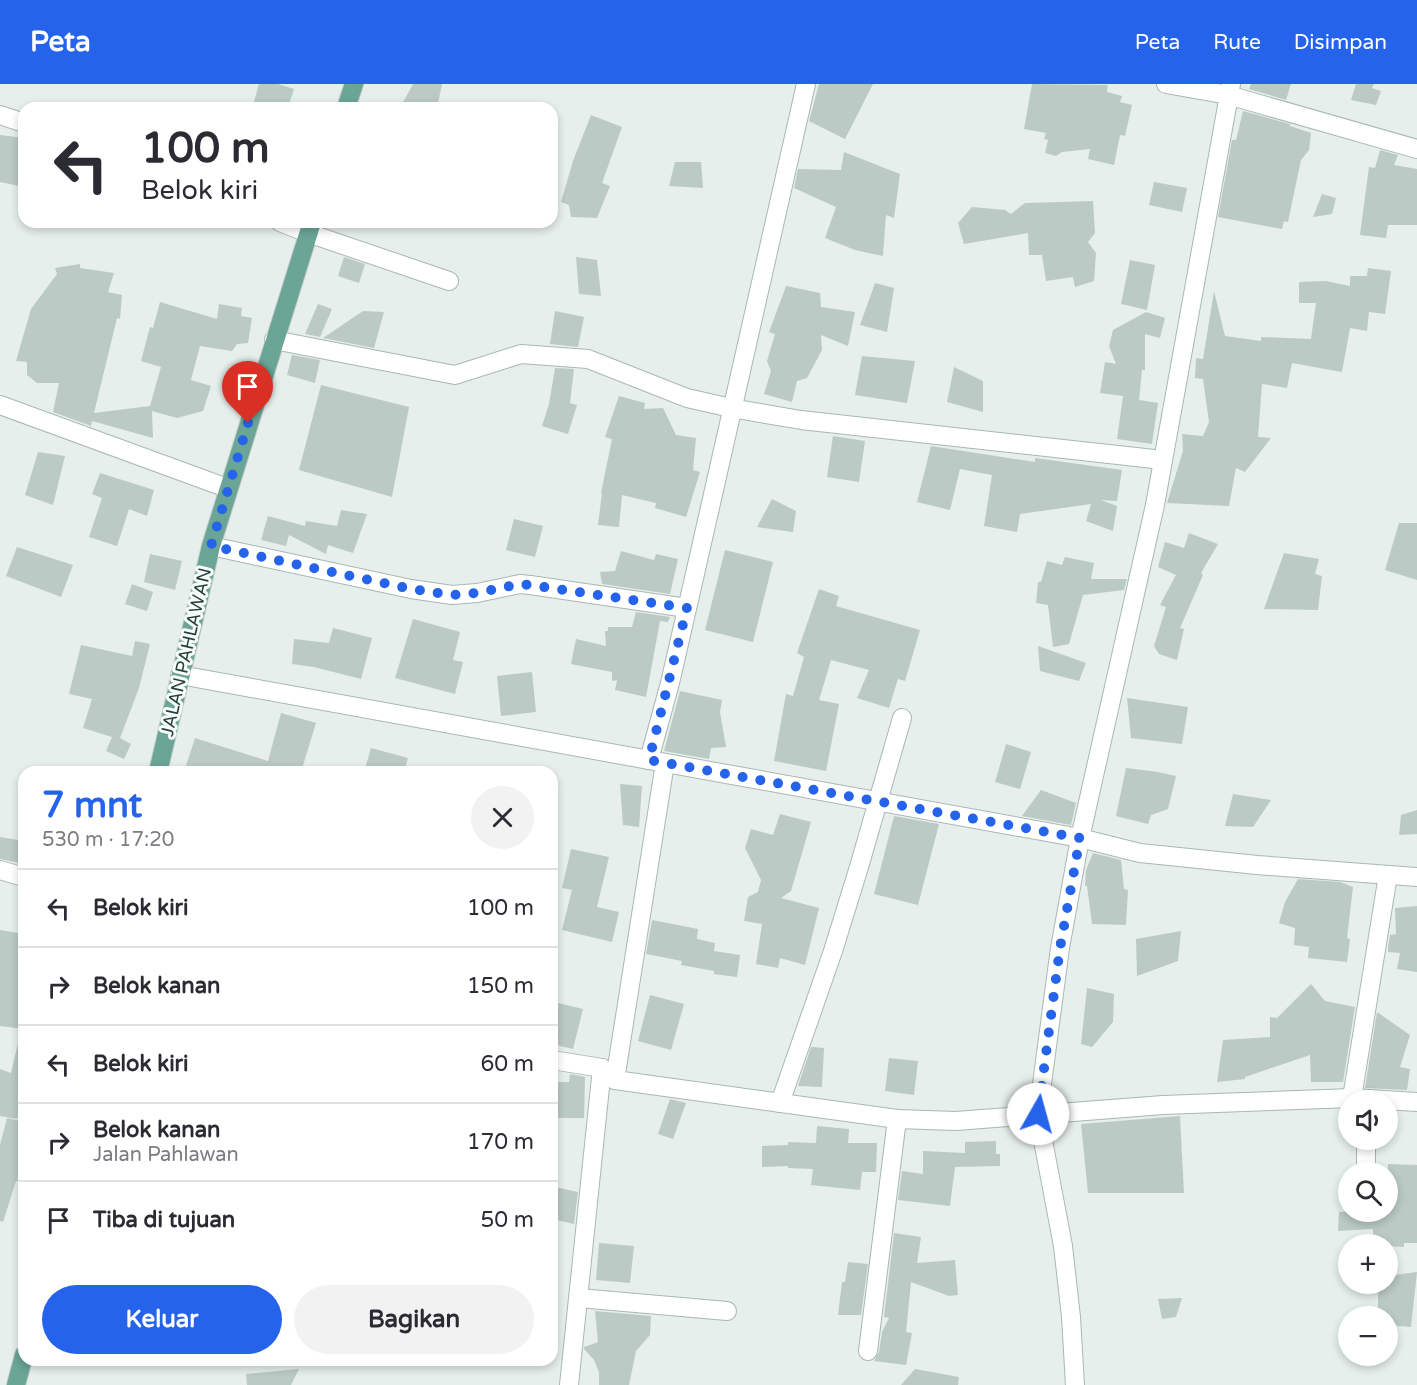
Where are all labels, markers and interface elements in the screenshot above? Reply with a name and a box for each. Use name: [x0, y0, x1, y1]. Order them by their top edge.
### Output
text: Peta: [30, 25, 91, 59]
text: Peta: [1135, 30, 1180, 55]
text: Rute: [1213, 30, 1261, 55]
text: Disimpan: [1294, 30, 1387, 55]
text: 100 m: [141, 123, 270, 174]
icon: left: [42, 126, 120, 204]
text: Belok kiri: [141, 174, 258, 207]
pin: [222, 361, 273, 423]
icon: arrive: [231, 370, 264, 403]
street label: JALAN PAHLAWAN: [156, 566, 216, 738]
text: 7 mnt: [42, 784, 142, 827]
button: close: [471, 786, 534, 849]
text: 530 m · 17:20: [42, 828, 174, 852]
icon: left: [42, 892, 75, 925]
text: Belok kiri: [93, 895, 189, 921]
text: 100 m: [467, 895, 534, 921]
icon: right: [42, 970, 75, 1003]
text: Belok kanan: [93, 973, 220, 999]
text: 150 m: [467, 973, 534, 999]
icon: left: [42, 1048, 75, 1081]
text: Belok kiri: [93, 1051, 189, 1077]
text: 60 m: [480, 1051, 534, 1077]
position arrow: [1006, 1082, 1070, 1146]
map controls: [1338, 1090, 1398, 1366]
button: sound: [1338, 1090, 1398, 1150]
text: Belok kanan: [93, 1117, 220, 1143]
icon: right: [42, 1126, 75, 1159]
text: 170 m: [467, 1129, 534, 1155]
text: Jalan Pahlawan: [93, 1143, 239, 1167]
button: search: [1338, 1162, 1398, 1222]
icon: arrive: [42, 1204, 75, 1237]
text: Tiba di tujuan: [93, 1207, 235, 1233]
text: 50 m: [480, 1207, 534, 1233]
button: +: [1338, 1234, 1398, 1294]
button: Keluar: [42, 1285, 282, 1354]
button: Bagikan: [294, 1285, 534, 1354]
button: −: [1338, 1306, 1398, 1366]

